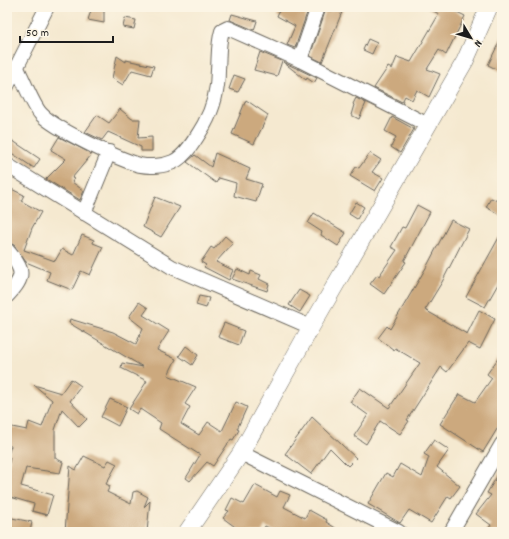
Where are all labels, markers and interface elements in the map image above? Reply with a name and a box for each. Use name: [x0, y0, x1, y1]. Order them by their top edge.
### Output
scale bar: [20, 18, 113, 44]
north arrow: [451, 18, 491, 58]
text: 50 m: [26, 25, 49, 42]
text: N: [469, 36, 485, 50]

